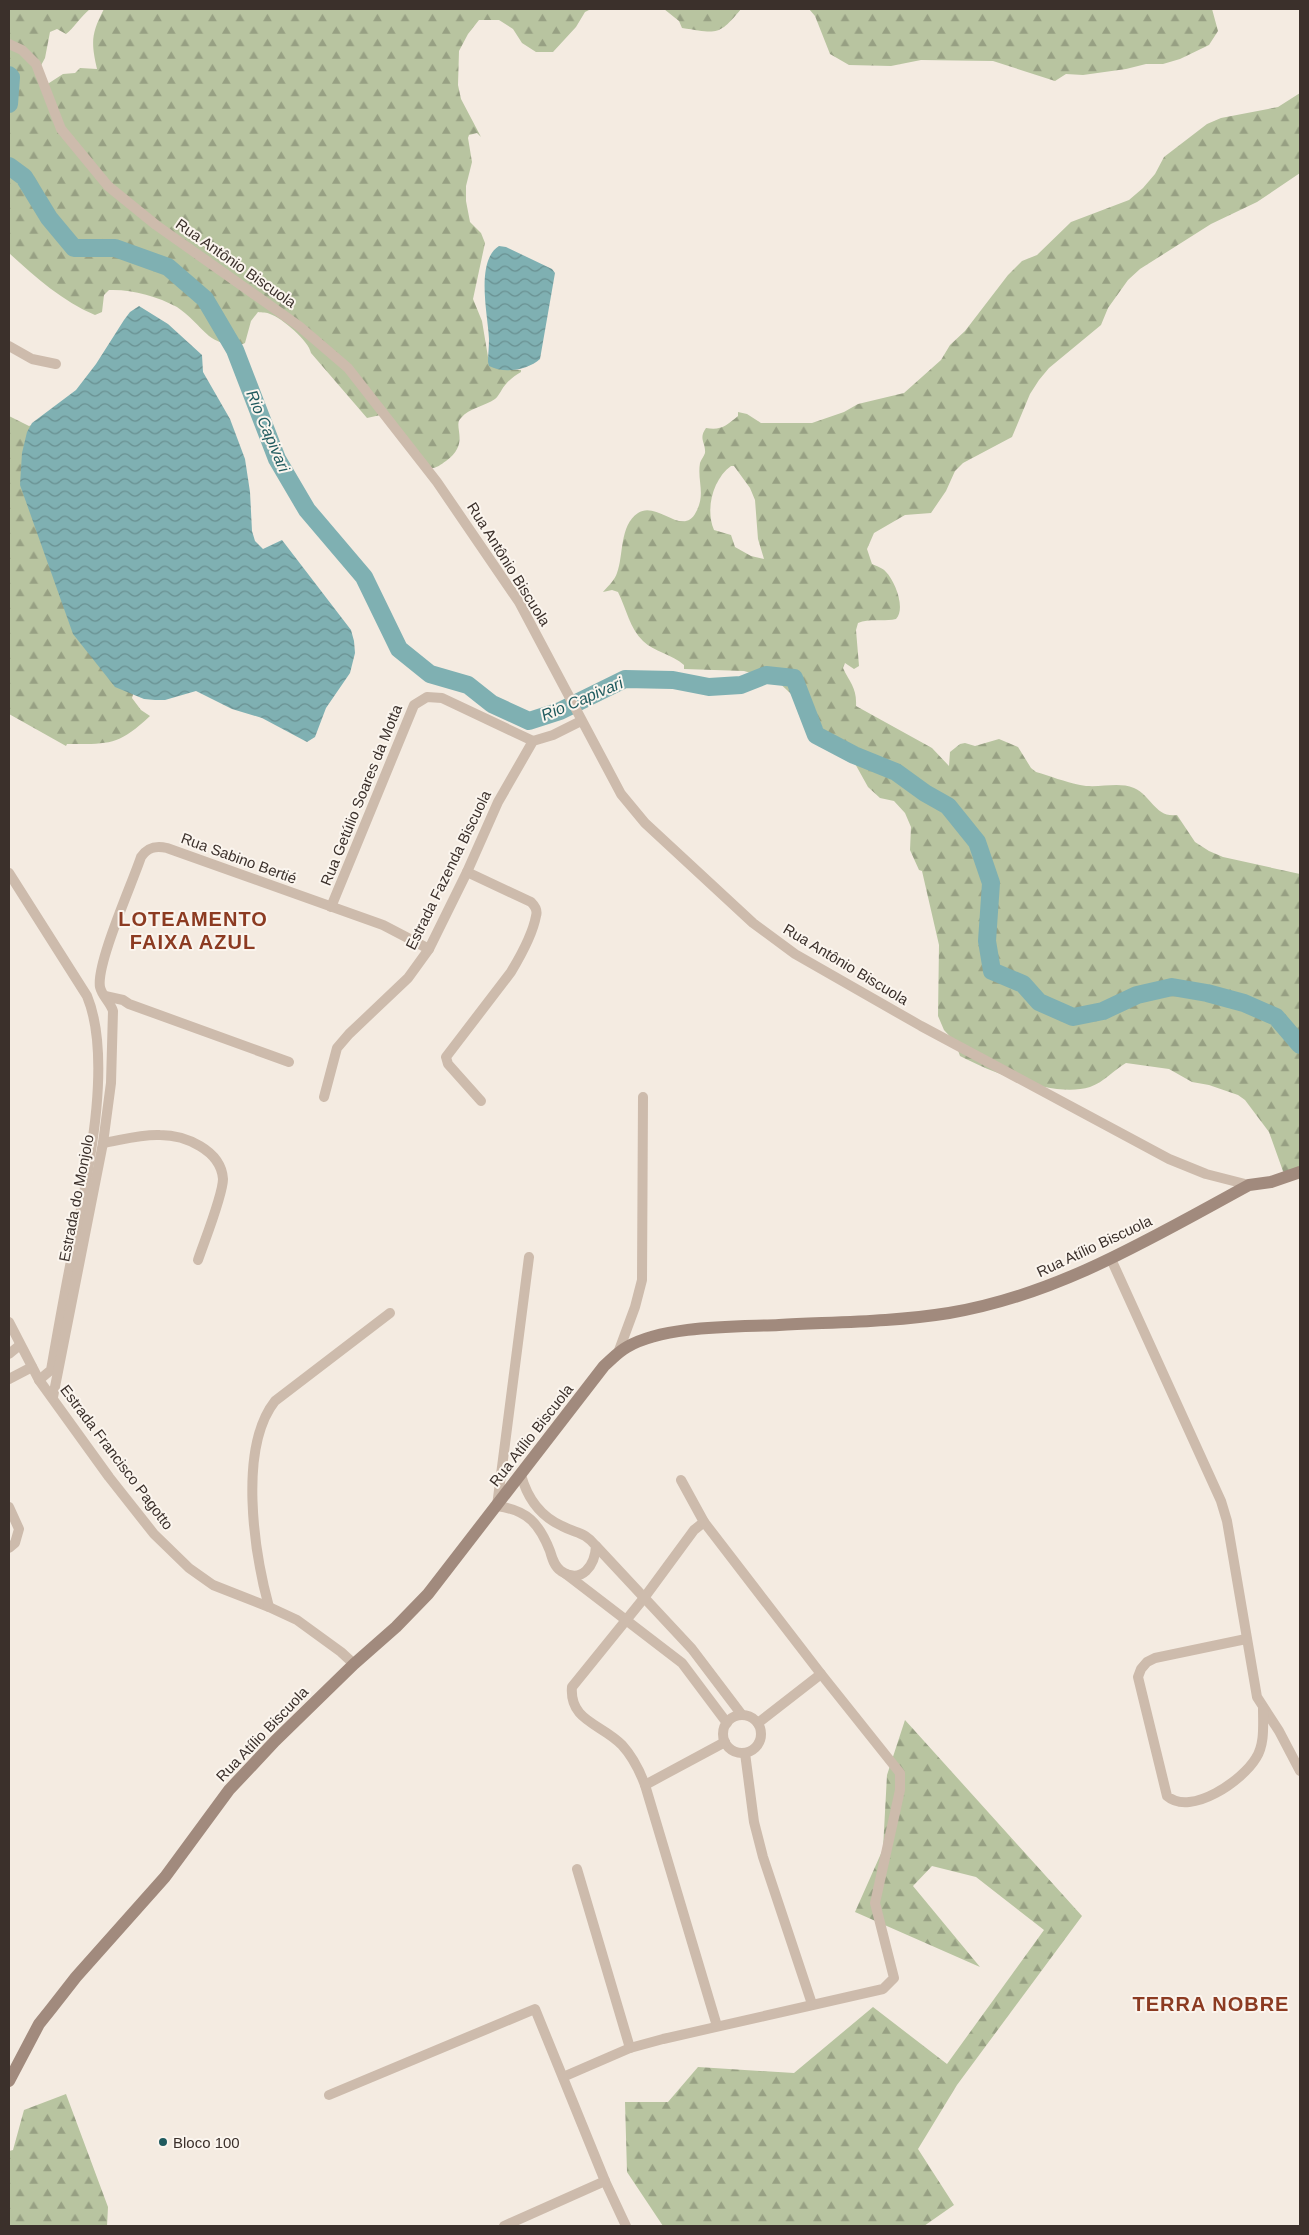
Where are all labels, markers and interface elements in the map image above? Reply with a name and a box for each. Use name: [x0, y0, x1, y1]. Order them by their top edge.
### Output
street label: Rua Antônio Biscuola: [173, 215, 300, 311]
water label: Rio Capivari: [243, 388, 293, 475]
street label: Rua Antônio Biscuola: [464, 499, 554, 630]
water label: Rio Capivari: [539, 674, 626, 724]
street label: Rua Getúlio Soares da Motta: [317, 702, 405, 888]
street label: Estrada Fazenda Biscuola: [402, 787, 494, 952]
street label: Rua Sabino Bertié: [179, 829, 299, 887]
district label: LOTEAMENTO FAIXA AZUL: [118, 908, 268, 953]
street label: Rua Antônio Biscuola: [781, 920, 912, 1008]
street label: Estrada do Monjolo: [55, 1133, 97, 1263]
street label: Rua Atílio Biscuola: [1034, 1212, 1155, 1280]
street label: Rua Atílio Biscuola: [486, 1380, 577, 1490]
street label: Estrada Francisco Pagotto: [57, 1381, 177, 1533]
street label: Rua Atílio Biscuola: [212, 1683, 312, 1785]
district label: TERRA NOBRE: [1133, 1993, 1289, 2015]
place label: Bloco 100: [173, 2134, 240, 2151]
marker: Bloco 100: [157, 2136, 169, 2148]

